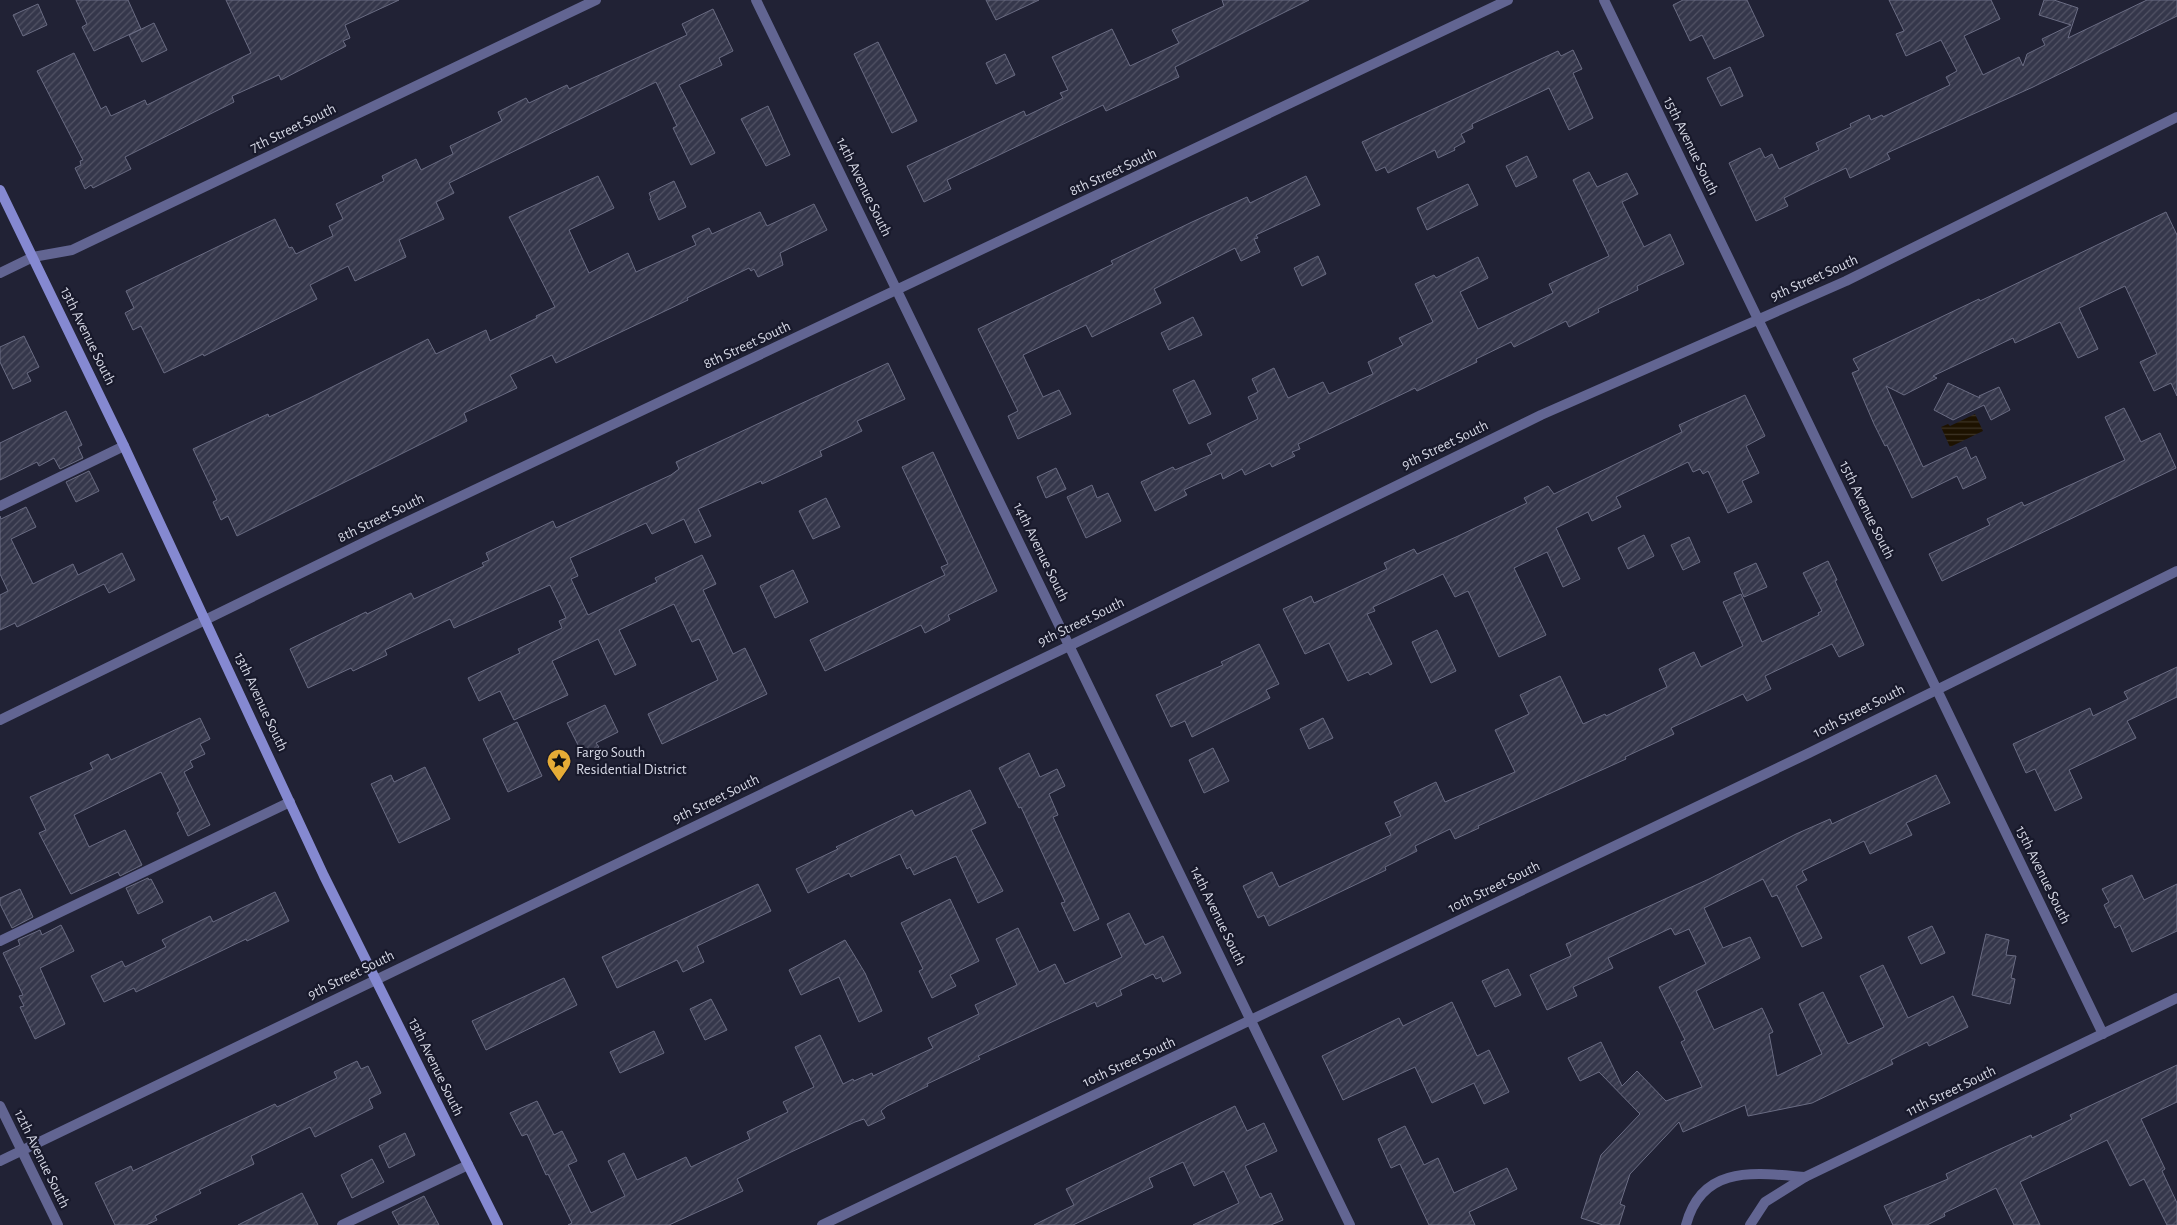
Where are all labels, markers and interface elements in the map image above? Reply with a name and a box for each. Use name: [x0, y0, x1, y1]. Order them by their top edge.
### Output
street label: 15th Avenue South: [1661, 95, 1721, 197]
street label: 7th Street South: [248, 101, 338, 155]
street label: 14th Avenue South: [834, 135, 894, 239]
street label: 8th Street South: [1067, 145, 1159, 199]
street label: 9th Street South: [1768, 252, 1860, 304]
street label: 13th Avenue South: [58, 285, 118, 387]
street label: 8th Street South: [701, 318, 793, 372]
street label: 9th Street South: [1399, 418, 1491, 472]
street label: 15th Avenue South: [1837, 459, 1897, 561]
street label: 8th Street South: [335, 491, 427, 545]
street label: 14th Avenue South: [1011, 500, 1071, 604]
street label: 9th Street South: [1035, 595, 1127, 649]
street label: 13th Avenue South: [232, 650, 290, 754]
street label: 10th Street South: [1811, 682, 1907, 740]
place label: Fargo South Residential District: [576, 745, 687, 777]
place icon: Fargo South Residential District: [546, 748, 572, 782]
street label: 9th Street South: [670, 772, 762, 826]
street label: 15th Avenue South: [2013, 824, 2073, 926]
street label: 10th Street South: [1446, 858, 1542, 916]
street label: 14th Avenue South: [1188, 864, 1248, 968]
street label: 9th Street South: [305, 948, 397, 1002]
street label: 13th Avenue South: [406, 1016, 466, 1118]
street label: 10th Street South: [1080, 1034, 1178, 1090]
street label: 11th Street South: [1904, 1063, 1998, 1119]
street label: 12th Avenue South: [12, 1107, 72, 1211]

